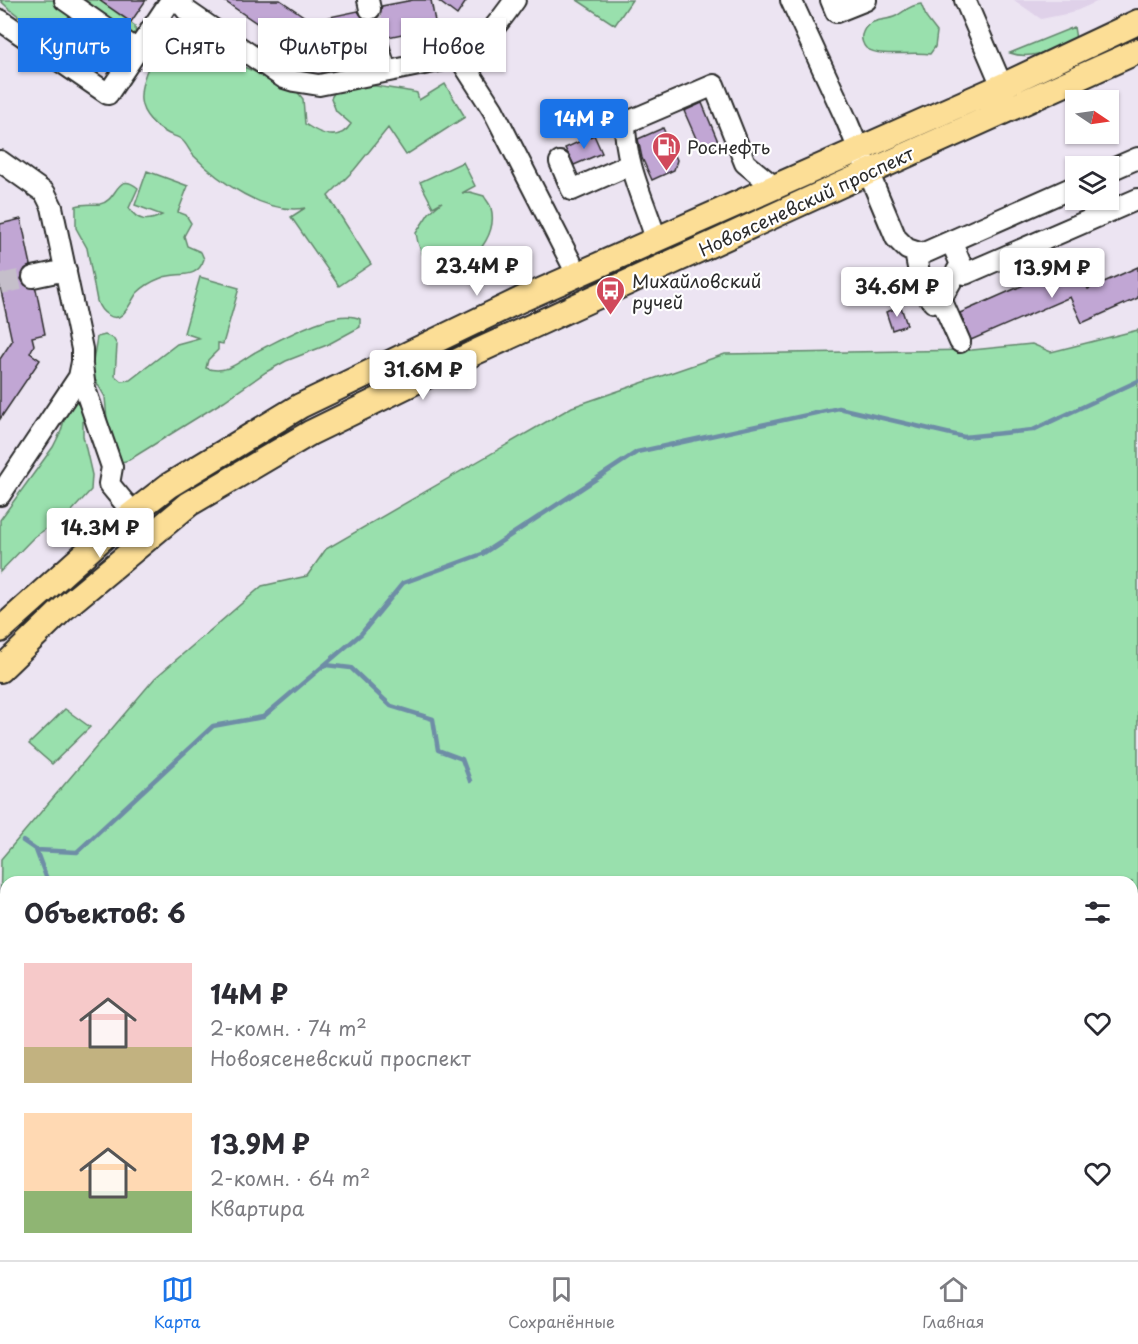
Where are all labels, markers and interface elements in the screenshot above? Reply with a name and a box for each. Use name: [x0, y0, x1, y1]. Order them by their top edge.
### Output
chip: Купить: [18, 18, 131, 72]
chip: Снять: [143, 18, 246, 72]
chip: Фильтры: [258, 18, 389, 72]
chip: Новое: [401, 18, 506, 72]
north arrow: [1065, 90, 1119, 144]
map controls: [1065, 90, 1119, 210]
pin: 14M ₽: [542, 99, 626, 150]
text: 14M ₽: [554, 103, 614, 133]
fuel station icon: Роснефть: [650, 130, 682, 172]
place label: Роснефть: [687, 133, 771, 160]
street label: Новоясеневский проспект: [694, 139, 918, 263]
button: layers: [1065, 156, 1119, 210]
pin: 23.4M ₽: [422, 246, 532, 297]
pin: 13.9M ₽: [997, 248, 1107, 299]
text: 23.4M ₽: [435, 250, 519, 280]
text: 13.9M ₽: [1014, 252, 1090, 282]
place label: Михайловский ручей: [632, 267, 762, 315]
pin: 34.6M ₽: [842, 267, 952, 318]
text: 34.6M ₽: [855, 271, 939, 301]
bus stop icon: Михайловский ручей: [595, 274, 627, 316]
pin: 31.6M ₽: [368, 350, 478, 401]
text: 31.6M ₽: [383, 354, 463, 384]
pin: 14.3M ₽: [45, 508, 155, 559]
text: 14.3M ₽: [61, 512, 139, 542]
text: Объектов: 6: [24, 893, 186, 932]
icon: filters: [1081, 896, 1114, 929]
text: 14M ₽: [210, 974, 288, 1013]
icon: home: [72, 987, 144, 1059]
icon: heart: [1081, 1007, 1114, 1040]
text: 2-комн. · 74 m²: [210, 1013, 367, 1043]
text: Новоясеневский проспект: [210, 1043, 471, 1073]
text: 13.9M ₽: [210, 1124, 310, 1163]
icon: home: [72, 1137, 144, 1209]
icon: heart: [1081, 1157, 1114, 1190]
text: 2-комн. · 64 m²: [210, 1163, 370, 1193]
text: Квартира: [210, 1193, 304, 1223]
tab: Карта: [154, 1273, 201, 1333]
tab: Сохранённые: [508, 1273, 615, 1333]
tab: Главная: [922, 1273, 984, 1333]

